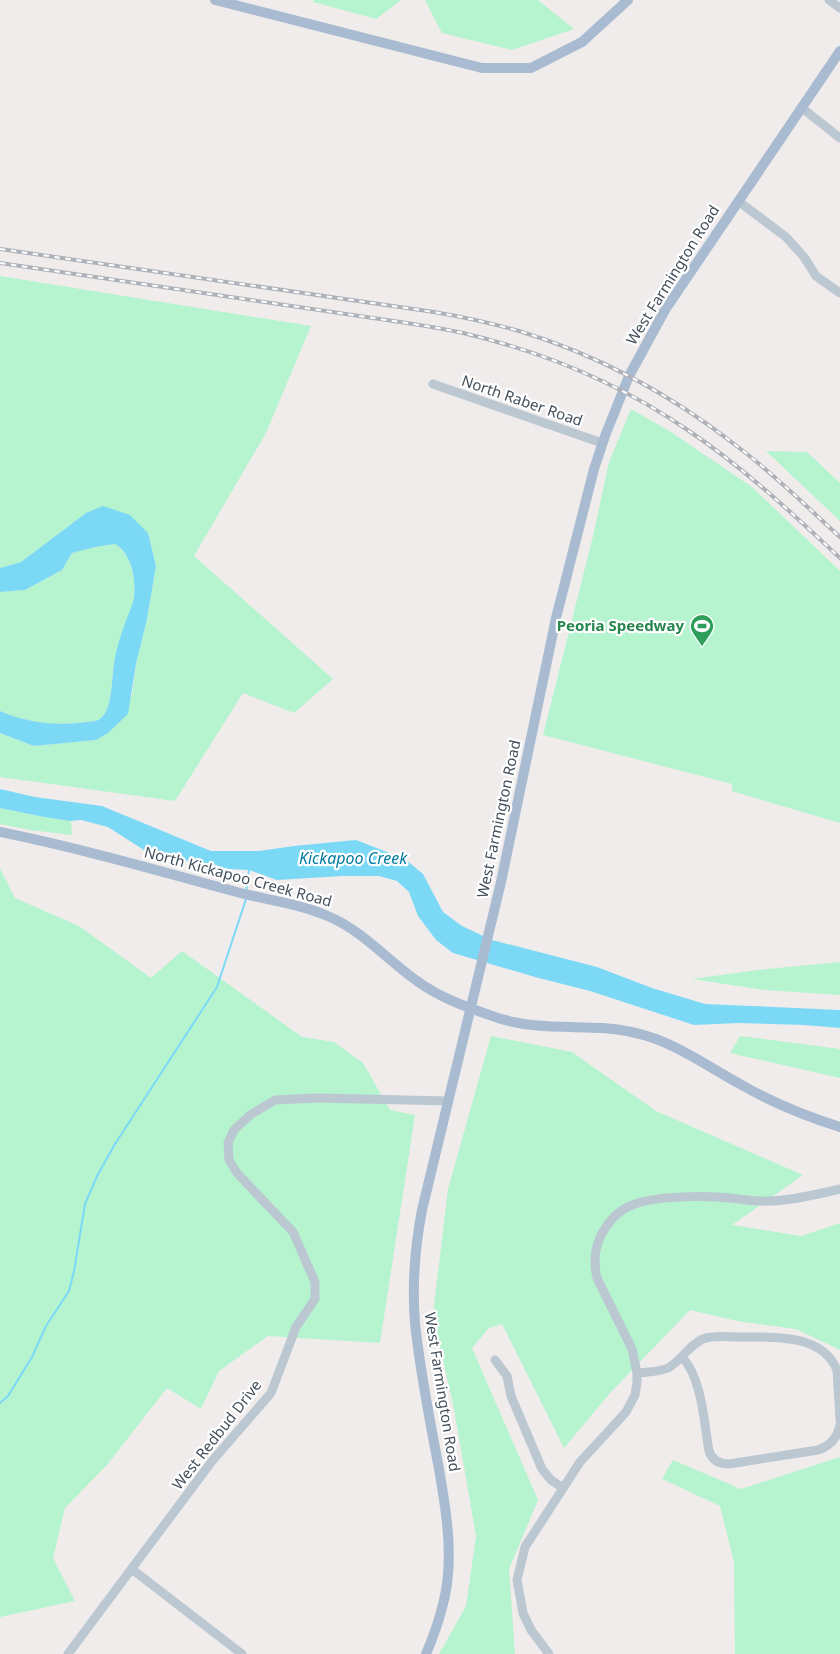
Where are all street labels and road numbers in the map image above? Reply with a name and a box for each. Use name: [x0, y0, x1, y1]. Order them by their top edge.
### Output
street label: West Farmington Road: [621, 201, 723, 348]
street label: North Raber Road: [459, 370, 586, 430]
street label: West Farmington Road: [471, 738, 525, 900]
street label: North Kickapoo Creek Road: [142, 841, 334, 911]
street label: West Farmington Road: [421, 1311, 465, 1473]
street label: West Redbud Drive: [167, 1375, 265, 1493]

